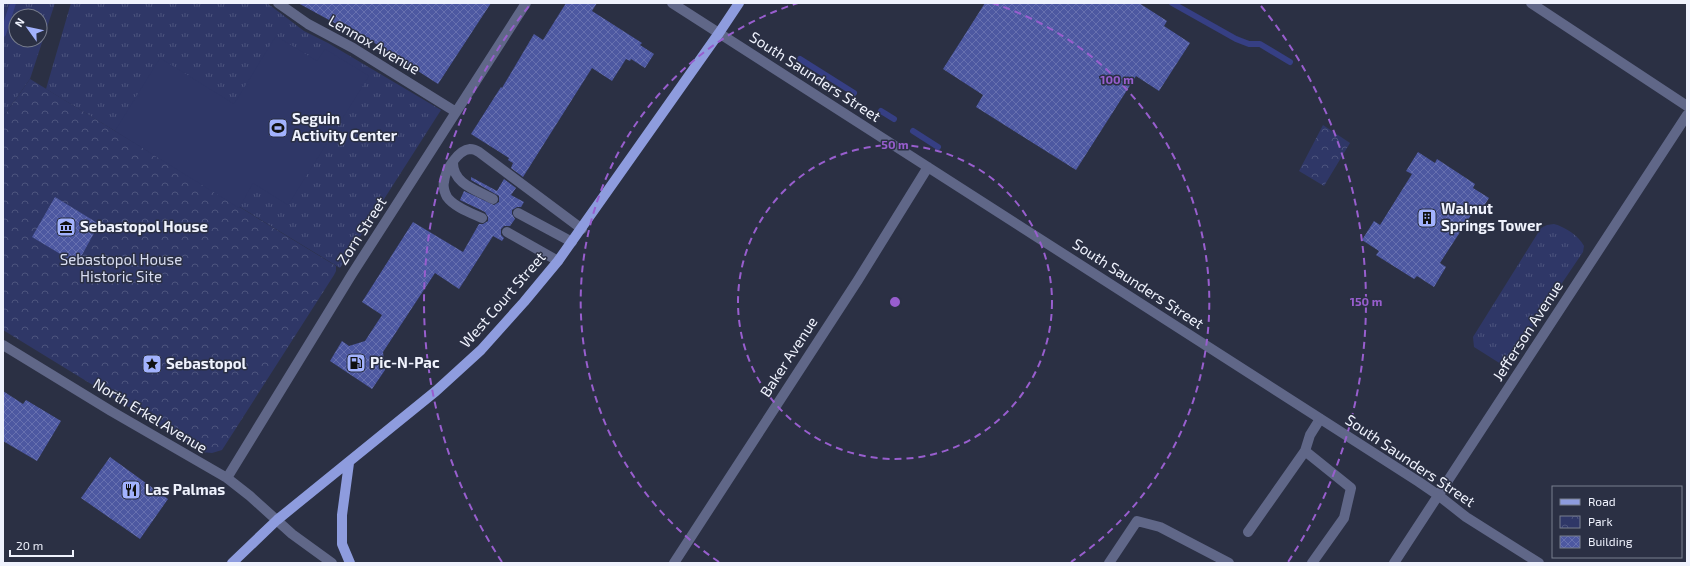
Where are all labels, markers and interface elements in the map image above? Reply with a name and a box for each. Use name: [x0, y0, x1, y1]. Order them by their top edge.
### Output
north arrow: [8, 8, 48, 48]
street label: Lennox Avenue: [326, 11, 423, 78]
text: N: [12, 15, 27, 29]
street label: South Saunders Street: [747, 27, 885, 125]
text: 100 m: [1100, 72, 1134, 86]
place label: Seguin Activity Center: [292, 109, 398, 145]
sports icon: Seguin Activity Center: [267, 117, 289, 139]
text: 50 m: [881, 137, 909, 151]
street label: Zorn Street: [333, 193, 390, 268]
place label: Walnut Springs Tower: [1441, 199, 1542, 234]
building icon: Walnut Springs Tower: [1416, 207, 1438, 229]
museum icon: Sebastopol House: [55, 216, 77, 238]
place label: Sebastopol House: [80, 217, 208, 235]
street label: South Saunders Street: [1070, 234, 1208, 332]
street label: West Court Street: [456, 248, 549, 351]
park label: Sebastopol House Historic Site: [60, 250, 182, 285]
street label: Jefferson Avenue: [1488, 277, 1566, 384]
text: 150 m: [1350, 294, 1382, 308]
centre of rings: [888, 295, 902, 309]
street label: Baker Avenue: [756, 313, 821, 400]
fuel station icon: Pic-N-Pac: [345, 352, 367, 374]
place icon: Sebastopol: [141, 353, 163, 375]
place label: Pic-N-Pac: [370, 353, 440, 371]
place label: Sebastopol: [166, 354, 247, 372]
street label: North Erkel Avenue: [90, 374, 211, 456]
street label: South Saunders Street: [1342, 410, 1479, 510]
restaurant icon: Las Palmas: [120, 479, 142, 501]
place label: Las Palmas: [145, 480, 225, 498]
legend: [1552, 486, 1682, 558]
text: Road: [1588, 494, 1616, 508]
text: Park: [1588, 514, 1613, 528]
scale bar: [10, 532, 73, 558]
text: Building: [1588, 534, 1633, 548]
text: 20 m: [16, 538, 43, 552]

